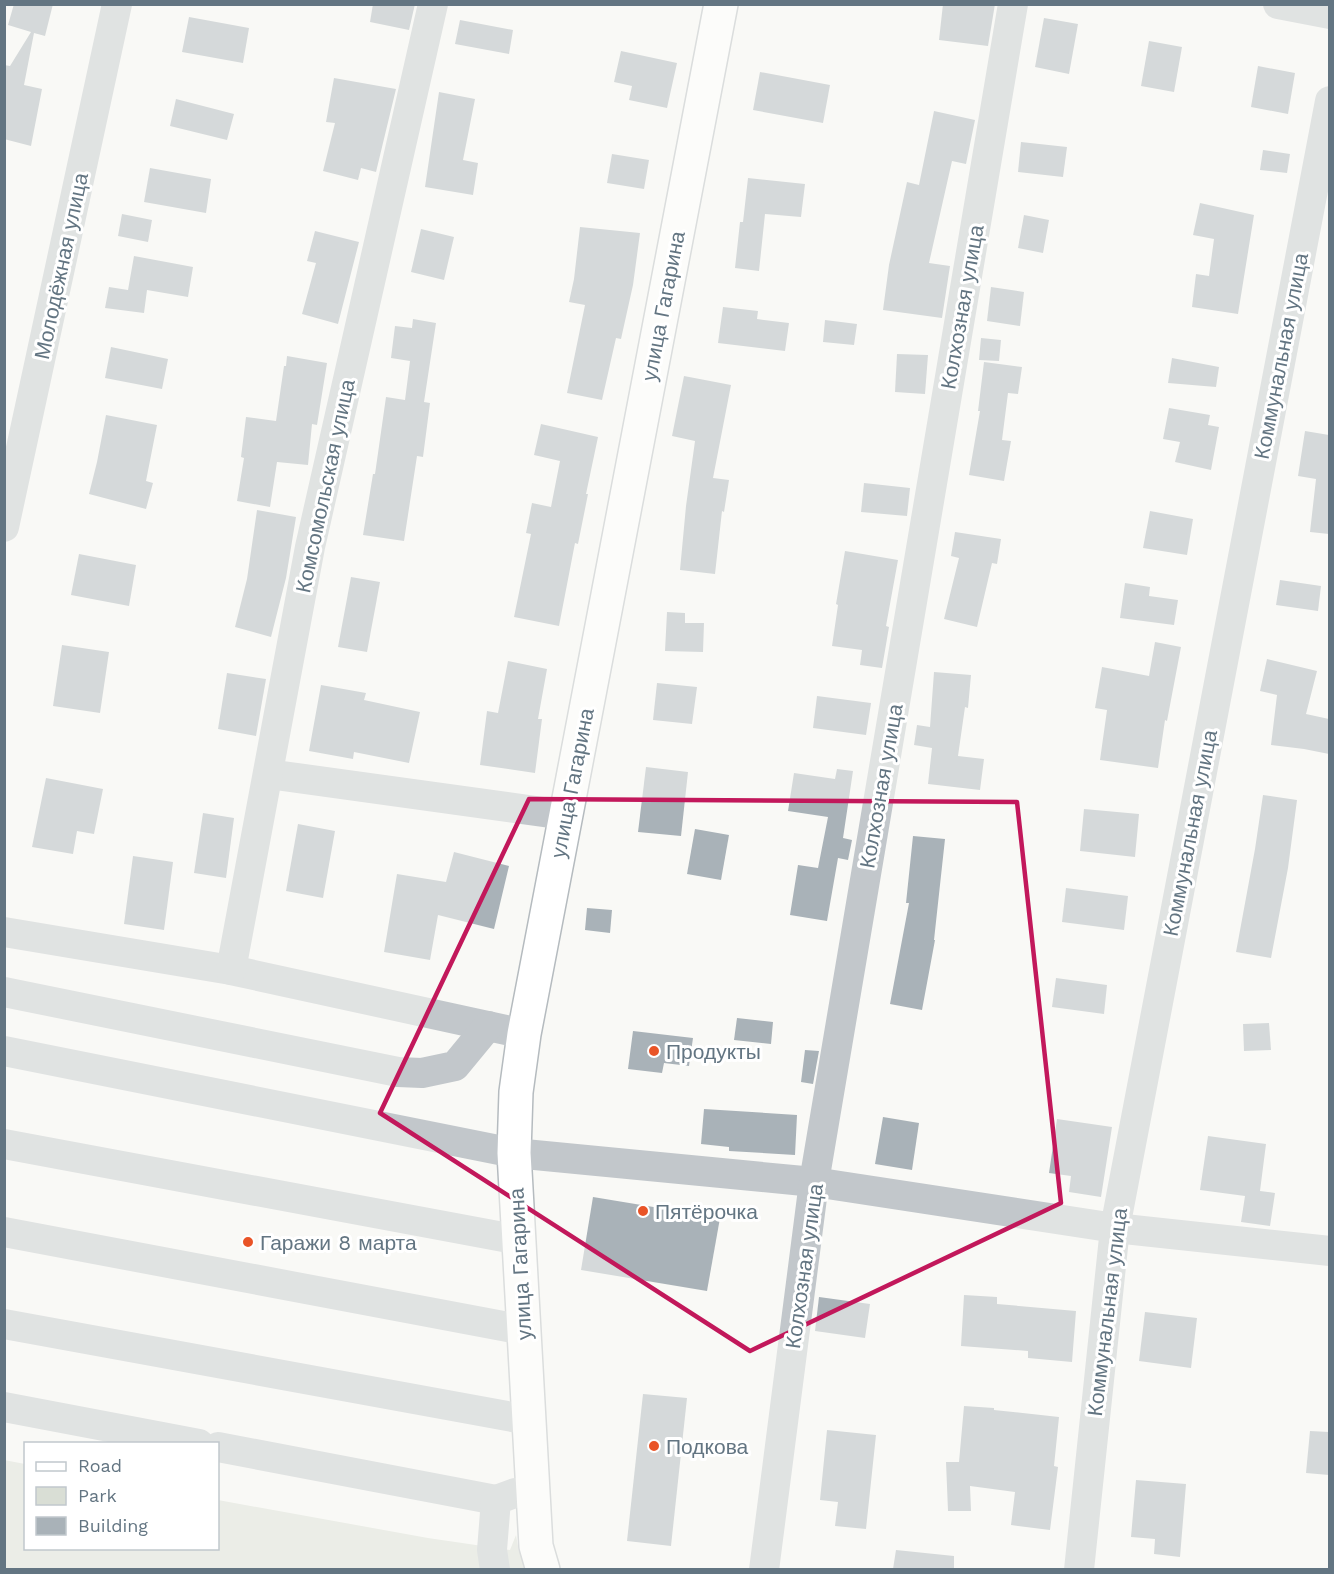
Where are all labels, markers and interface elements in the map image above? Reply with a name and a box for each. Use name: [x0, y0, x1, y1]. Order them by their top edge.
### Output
street label: Молодёжная улица: [29, 170, 93, 362]
street label: Колхозная улица: [935, 222, 989, 391]
street label: улица Гагарина: [636, 229, 690, 383]
street label: Коммунальная улица: [1249, 250, 1313, 461]
street label: Комсомольская улица: [290, 377, 360, 595]
street label: Колхозная улица: [854, 701, 908, 870]
street label: улица Гагарина: [545, 706, 599, 860]
street label: Коммунальная улица: [1158, 727, 1222, 938]
place label: Продукты: [666, 1039, 761, 1064]
marker: Продукты: [647, 1044, 661, 1058]
street label: Колхозная улица: [780, 1181, 828, 1350]
street label: улица Гагарина: [504, 1187, 536, 1341]
place label: Пятёрочка: [655, 1199, 758, 1224]
marker: Пятёрочка: [636, 1204, 650, 1218]
street label: Коммунальная улица: [1082, 1206, 1132, 1418]
place label: Гаражи 8 марта: [260, 1230, 417, 1255]
marker: Гаражи 8 марта: [241, 1235, 255, 1249]
place label: Подкова: [666, 1434, 749, 1459]
marker: Подкова: [647, 1439, 661, 1453]
legend: [24, 1442, 219, 1550]
text: Road: [78, 1455, 122, 1476]
text: Park: [78, 1485, 117, 1506]
text: Building: [78, 1515, 148, 1536]

